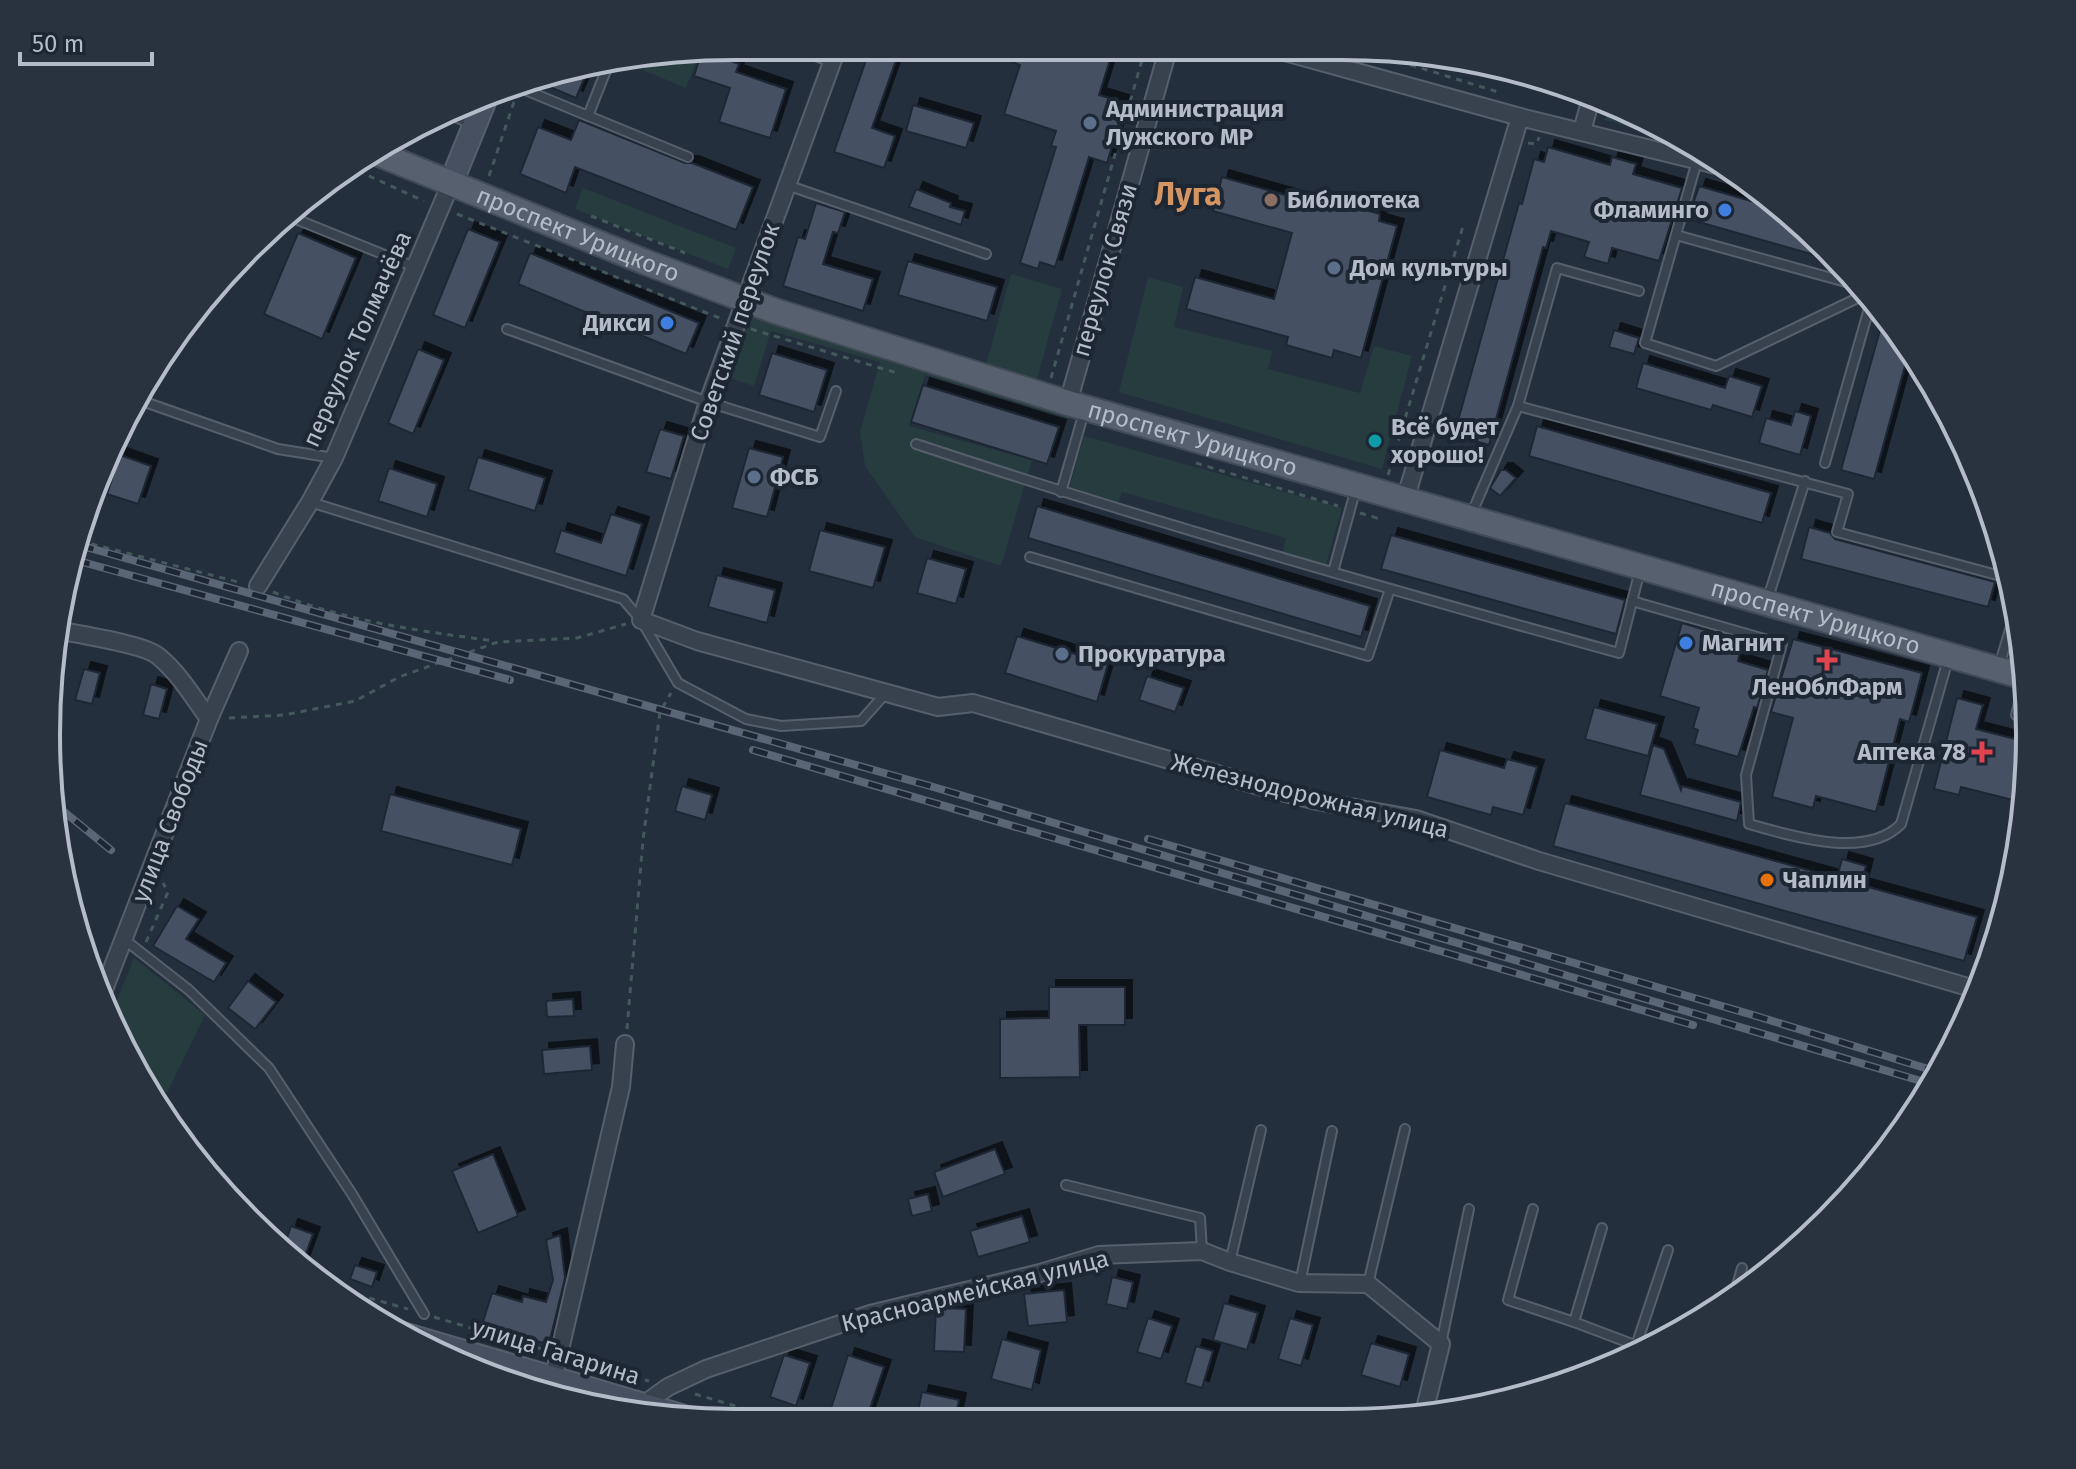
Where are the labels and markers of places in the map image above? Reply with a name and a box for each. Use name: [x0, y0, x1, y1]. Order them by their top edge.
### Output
place label: Администрация Лужского МР: [1105, 95, 1284, 151]
marker: Администрация Лужского МР: [1081, 114, 1099, 132]
place label: Библиотека: [1287, 186, 1420, 214]
marker: Библиотека: [1262, 191, 1280, 209]
place label: Фламинго: [1594, 196, 1709, 224]
marker: Фламинго: [1716, 201, 1734, 219]
place label: Дом культуры: [1349, 254, 1508, 282]
marker: Дом культуры: [1325, 259, 1343, 277]
place label: Дикси: [582, 309, 651, 337]
marker: Дикси: [658, 314, 676, 332]
place label: Всё будет хорошо!: [1390, 413, 1499, 469]
marker: Всё будет хорошо!: [1366, 432, 1384, 450]
place label: ФСБ: [770, 463, 819, 491]
marker: ФСБ: [745, 468, 763, 486]
place label: Магнит: [1702, 629, 1785, 657]
marker: Магнит: [1677, 634, 1695, 652]
place label: Прокуратура: [1078, 640, 1226, 668]
marker: Прокуратура: [1053, 645, 1071, 663]
marker: ЛенОблФарм: [1818, 651, 1836, 669]
place label: ЛенОблФарм: [1752, 673, 1902, 701]
place label: Аптека 78: [1856, 738, 1966, 766]
marker: Аптека 78: [1973, 743, 1991, 761]
place label: Чаплин: [1783, 866, 1867, 894]
marker: Чаплин: [1758, 871, 1776, 889]

